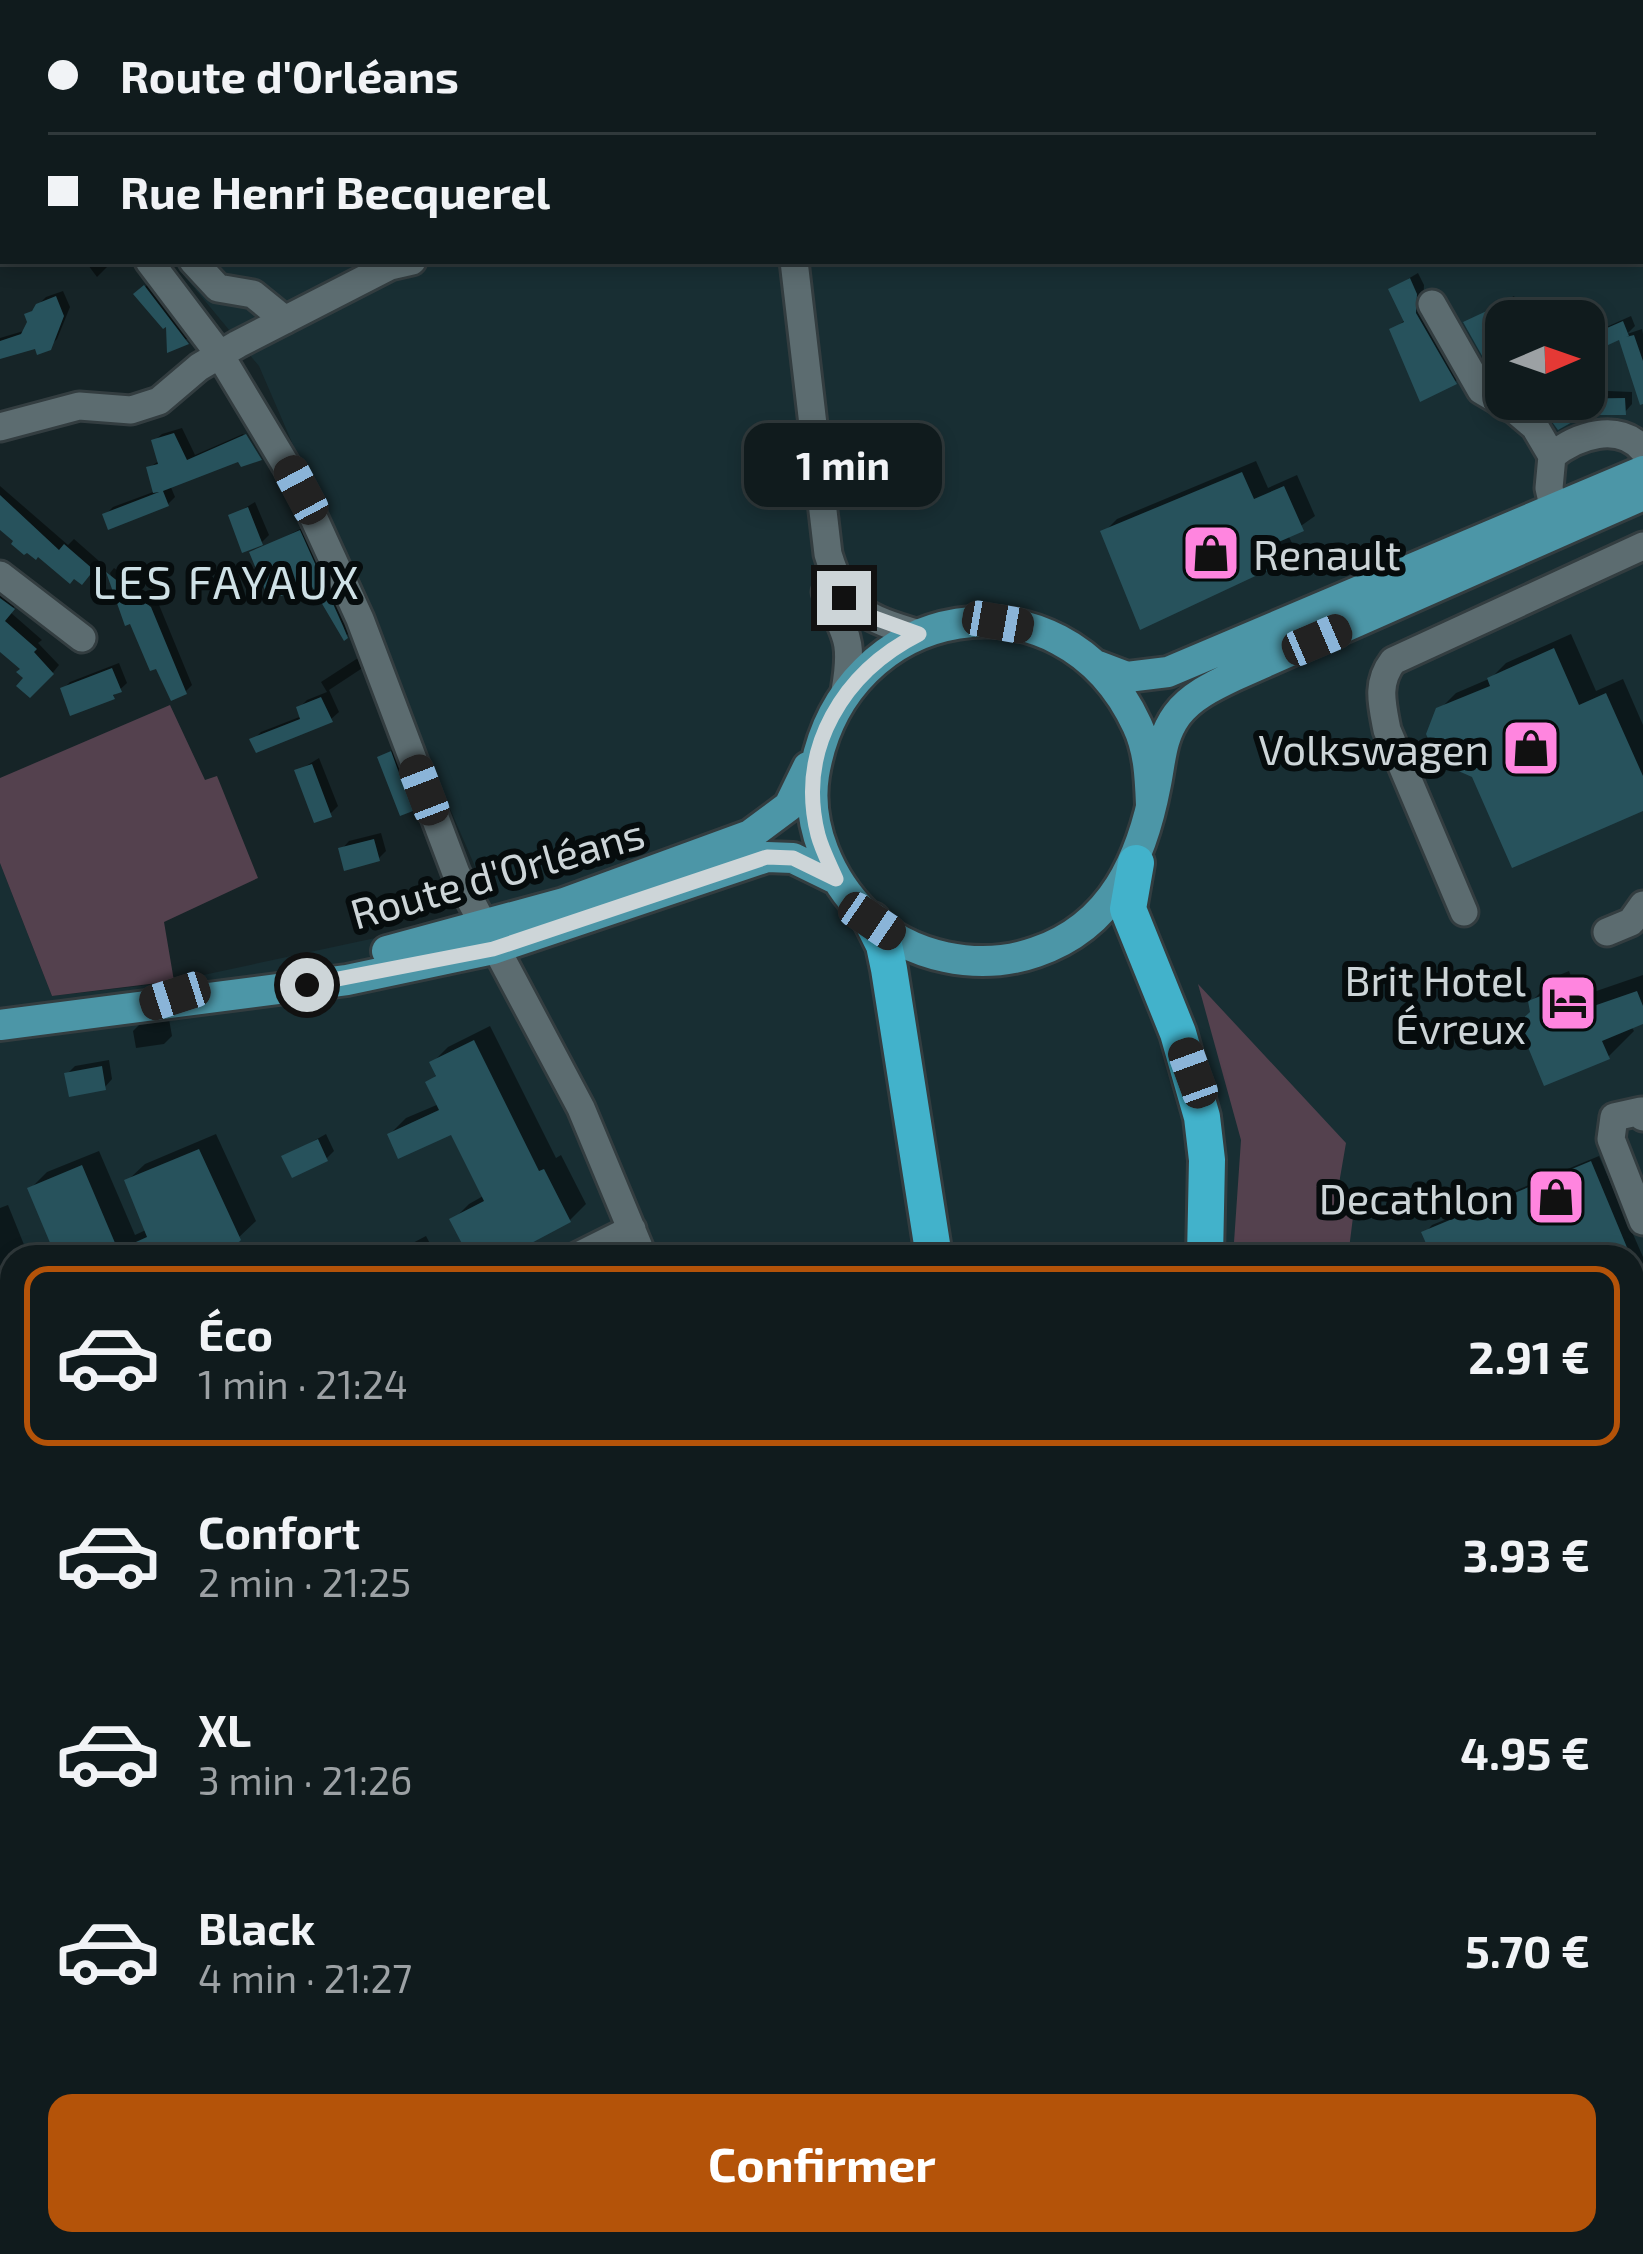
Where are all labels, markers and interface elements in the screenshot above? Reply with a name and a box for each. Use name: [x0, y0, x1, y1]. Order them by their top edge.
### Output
text: Route d'Orléans: [120, 48, 459, 102]
text: Rue Henri Becquerel: [120, 164, 550, 218]
north arrow: [1485, 300, 1605, 420]
map controls: [1485, 300, 1605, 420]
callout: 1 min: [745, 424, 943, 508]
text: 1 min: [796, 441, 890, 488]
car: [268, 450, 334, 530]
shop icon: Renault: [1180, 522, 1242, 584]
place label: Renault: [1253, 528, 1401, 578]
district label: LES FAYAUX: [92, 554, 362, 608]
route end: [817, 571, 871, 625]
car: [959, 598, 1037, 646]
car: [1277, 609, 1357, 671]
shop icon: Volkswagen: [1500, 717, 1562, 779]
place label: Volkswagen: [1258, 723, 1489, 773]
car: [394, 750, 454, 830]
street label: Route d'Orléans: [344, 806, 650, 938]
car: [832, 886, 912, 956]
place label: Brit Hotel Évreux: [1344, 954, 1527, 1052]
route start: [280, 958, 334, 1012]
car: [135, 968, 215, 1024]
hotel icon: Brit Hotel Évreux: [1537, 972, 1599, 1034]
car: [1164, 1033, 1222, 1113]
shop icon: Decathlon: [1525, 1166, 1587, 1228]
place label: Decathlon: [1319, 1172, 1514, 1222]
icon: car: [54, 1302, 162, 1410]
text: Éco: [198, 1306, 273, 1360]
text: 2.91 €: [1468, 1329, 1590, 1383]
text: 1 min · 21:24: [198, 1360, 408, 1407]
icon: car: [54, 1500, 162, 1608]
text: Confort: [198, 1504, 360, 1558]
text: 3.93 €: [1463, 1527, 1590, 1581]
text: 2 min · 21:25: [198, 1558, 411, 1605]
icon: car: [54, 1698, 162, 1806]
text: XL: [198, 1702, 251, 1756]
text: 4.95 €: [1460, 1725, 1590, 1779]
text: 3 min · 21:26: [198, 1756, 412, 1803]
icon: car: [54, 1896, 162, 2004]
text: Black: [198, 1900, 315, 1954]
text: 5.70 €: [1465, 1923, 1590, 1977]
text: 4 min · 21:27: [198, 1954, 412, 2001]
button: Confirmer: [48, 2094, 1596, 2232]

